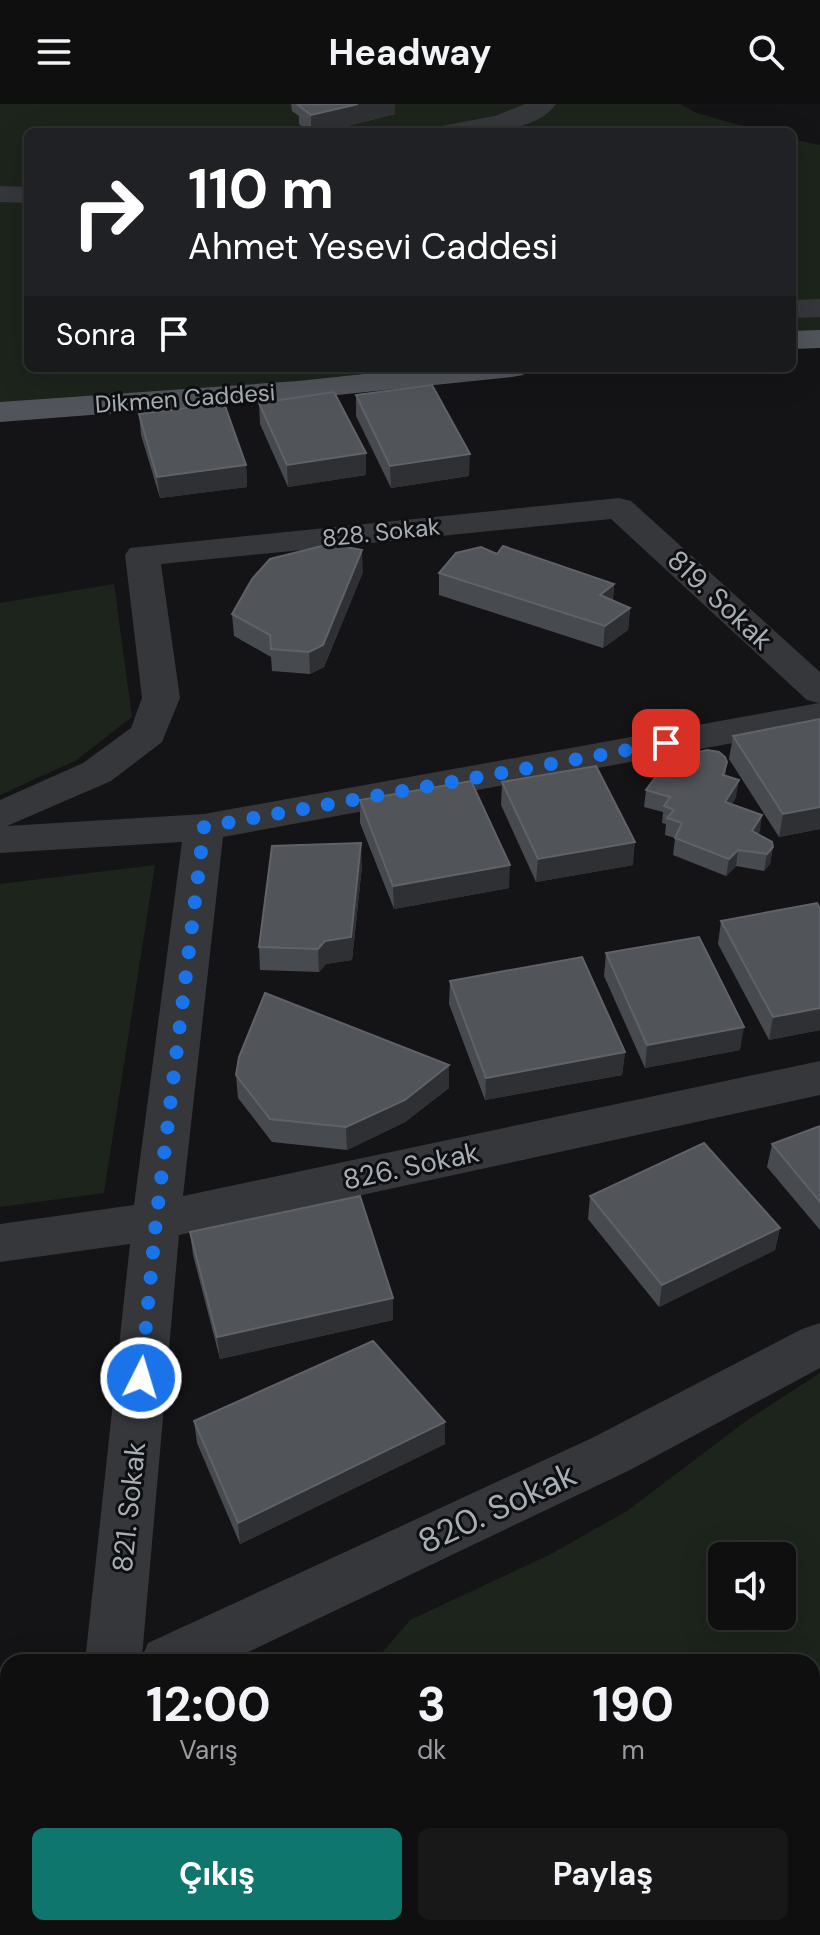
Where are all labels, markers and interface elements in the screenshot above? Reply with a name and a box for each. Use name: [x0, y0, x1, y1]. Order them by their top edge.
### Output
text: Headway: [329, 29, 491, 76]
icon: menu: [32, 30, 76, 74]
icon: search: [744, 30, 788, 74]
text: 110 m: [188, 152, 334, 225]
icon: right: [56, 160, 160, 264]
text: Ahmet Yesevi Caddesi: [188, 223, 558, 270]
icon: arrive: [152, 312, 196, 356]
text: Sonra: [56, 315, 136, 354]
street label: Dikmen Caddesi: [94, 376, 276, 420]
street label: 828. Sokak: [320, 510, 442, 554]
street label: 819. Sokak: [659, 542, 781, 658]
pin: [632, 709, 700, 777]
icon: arrive: [644, 721, 688, 765]
street label: 826. Sokak: [339, 1134, 483, 1198]
position arrow: [99, 1336, 183, 1420]
street label: 821. Sokak: [104, 1440, 154, 1574]
street label: 820. Sokak: [411, 1452, 583, 1564]
map controls: [708, 1542, 796, 1630]
button: sound: [708, 1542, 796, 1630]
text: 12:00: [146, 1673, 271, 1736]
text: 3: [417, 1673, 446, 1736]
text: 190: [592, 1673, 674, 1736]
text: Varış: [179, 1733, 238, 1767]
text: dk: [417, 1733, 446, 1767]
text: m: [622, 1733, 645, 1767]
button: Çıkış: [32, 1828, 402, 1920]
button: Paylaş: [418, 1828, 788, 1920]

